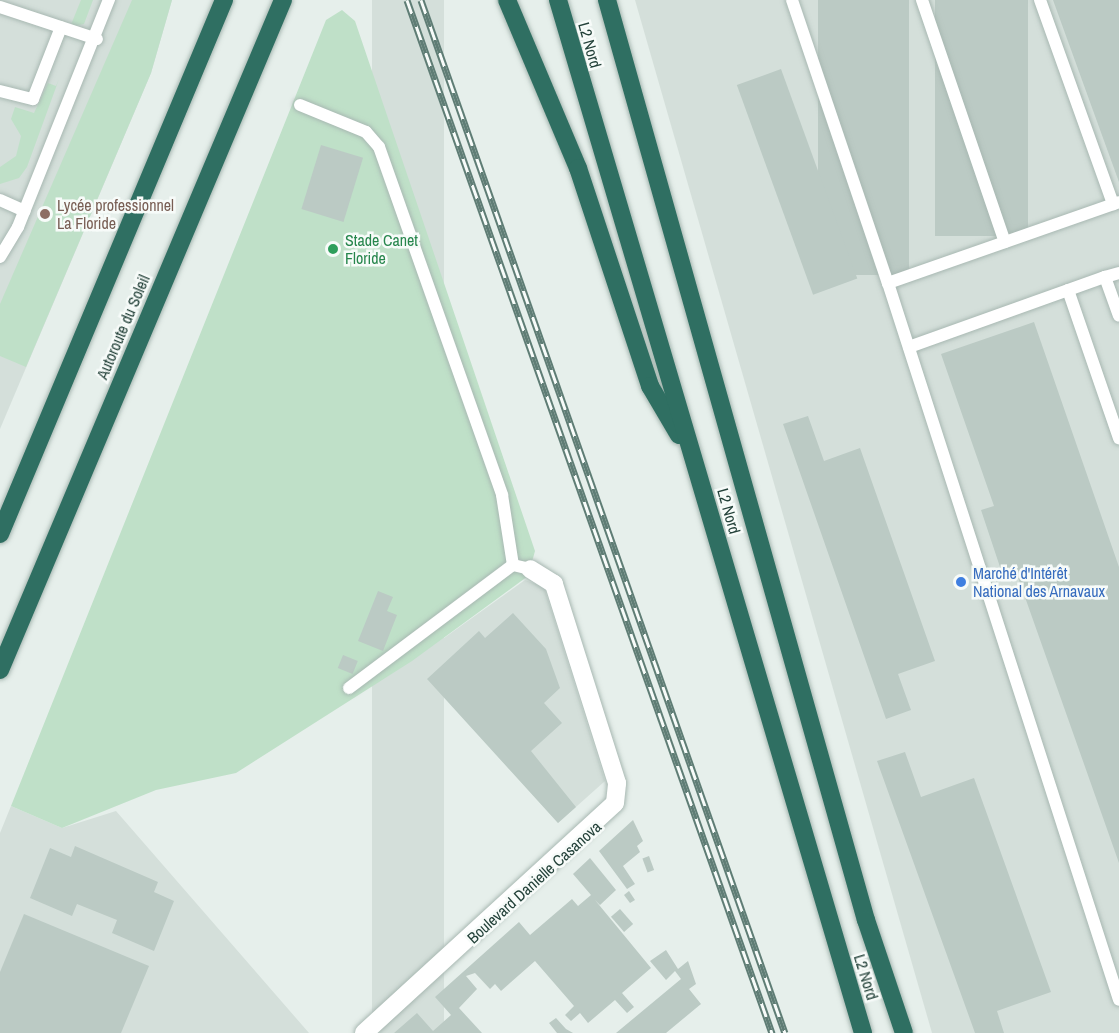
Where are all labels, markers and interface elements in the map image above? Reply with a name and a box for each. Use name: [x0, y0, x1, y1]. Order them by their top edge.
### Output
street label: L2 Nord: [574, 20, 606, 70]
place label: Lycée professionnel La Floride: [57, 195, 174, 233]
marker: Lycée professionnel La Floride: [38, 207, 52, 221]
place label: Stade Canet Floride: [345, 230, 418, 268]
marker: Stade Canet Floride: [326, 242, 340, 256]
street label: Autoroute du Soleil: [92, 272, 154, 382]
street label: L2 Nord: [713, 486, 745, 536]
place label: Marché d'Intérêt National des Arnavaux: [973, 563, 1106, 601]
marker: Marché d'Intérêt National des Arnavaux: [954, 575, 968, 589]
street label: Boulevard Danielle Casanova: [463, 817, 605, 947]
street label: L2 Nord: [850, 952, 882, 1002]

